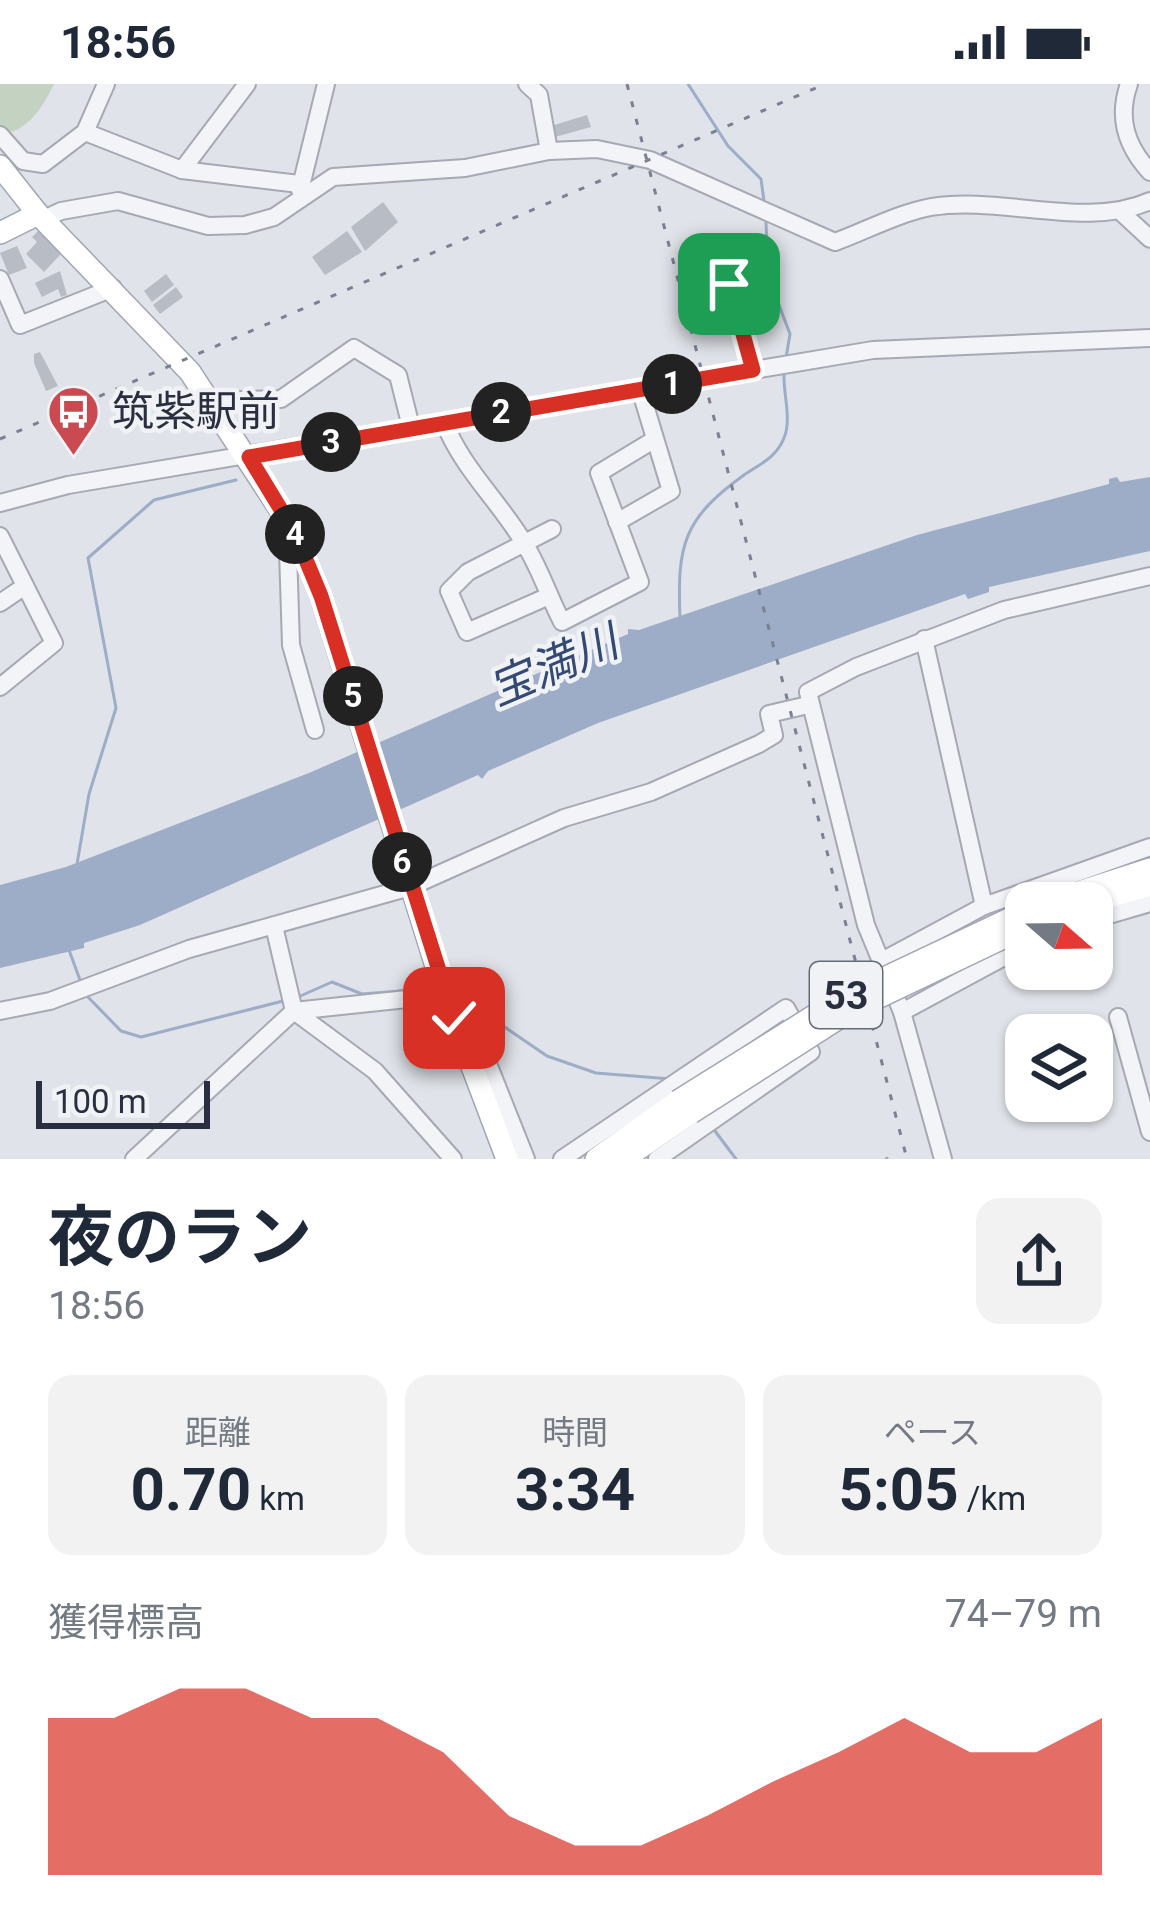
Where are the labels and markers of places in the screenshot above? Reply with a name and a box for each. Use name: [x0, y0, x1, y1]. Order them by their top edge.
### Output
pin: [678, 233, 780, 335]
pin: 1: [642, 354, 702, 414]
pin: 2: [471, 382, 531, 442]
bus stop icon: 筑紫駅前: [45, 383, 101, 457]
place label: 筑紫駅前: [112, 387, 280, 436]
pin: 3: [301, 412, 361, 472]
pin: 4: [265, 504, 325, 564]
pin: 5: [323, 666, 383, 726]
pin: 6: [372, 832, 432, 892]
pin: [403, 967, 505, 1069]

